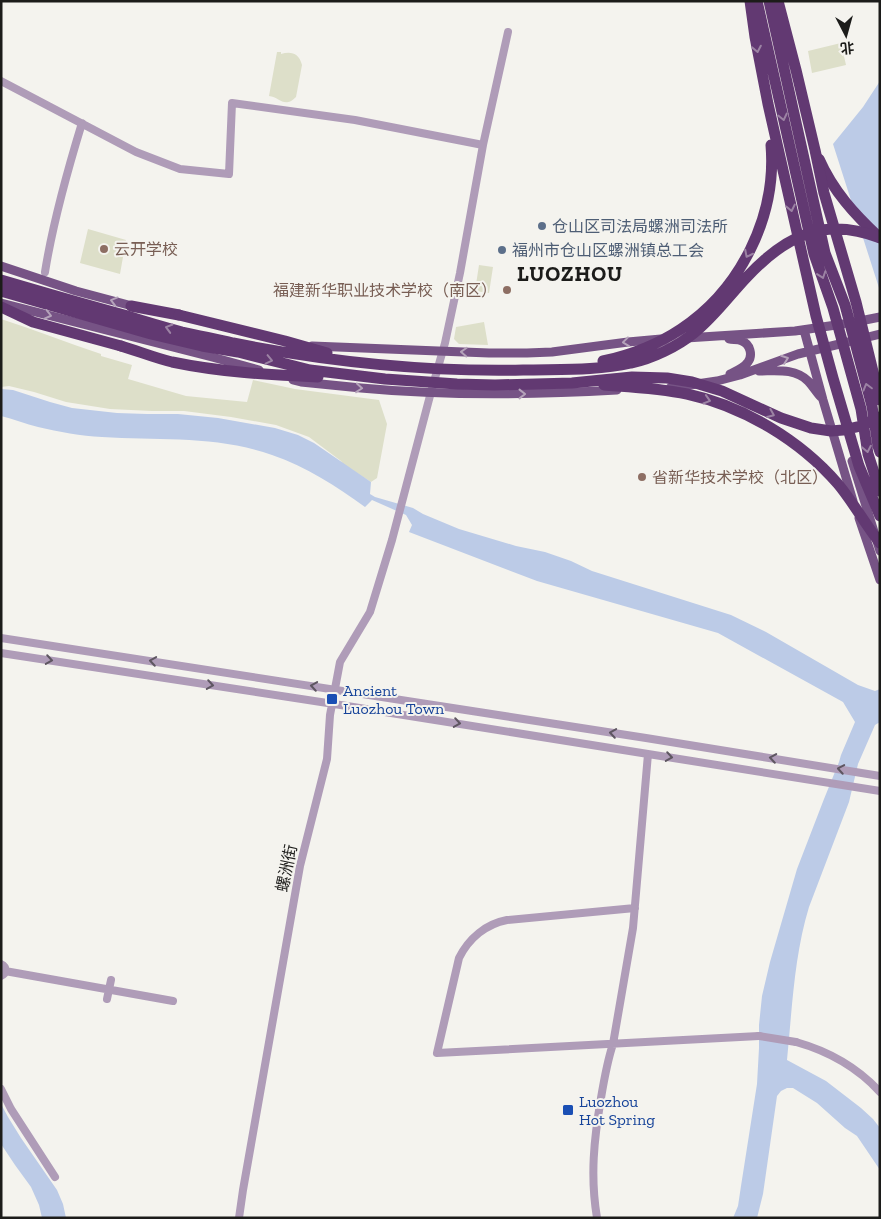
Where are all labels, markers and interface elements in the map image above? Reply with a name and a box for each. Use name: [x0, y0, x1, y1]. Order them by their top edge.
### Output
north arrow: [821, 10, 871, 60]
text: 北: [839, 38, 855, 57]
one-way arrow: [752, 45, 762, 54]
one-way arrow: [777, 113, 788, 122]
one-way arrow: [785, 204, 796, 213]
place label: 仓山区司法局螺洲司法所: [552, 217, 728, 236]
marker: 仓山区司法局螺洲司法所: [536, 220, 548, 232]
place label: 云开学校: [114, 240, 178, 259]
place label: 福州市仓山区螺洲镇总工会: [512, 241, 704, 260]
marker: 云开学校: [98, 243, 110, 255]
marker: 福州市仓山区螺洲镇总工会: [496, 244, 508, 256]
one-way arrow: [744, 248, 754, 257]
district label: LUOZHOU: [517, 261, 623, 286]
one-way arrow: [816, 270, 826, 279]
place label: 福建新华职业技术学校（南区）: [273, 281, 497, 300]
marker: 福建新华职业技术学校（南区）: [501, 284, 513, 296]
one-way arrow: [111, 297, 119, 307]
one-way arrow: [44, 309, 53, 320]
one-way arrow: [166, 324, 174, 334]
one-way arrow: [622, 336, 630, 347]
one-way arrow: [460, 346, 468, 357]
one-way arrow: [264, 354, 273, 365]
one-way arrow: [780, 355, 789, 365]
one-way arrow: [356, 382, 364, 393]
one-way arrow: [862, 384, 872, 392]
one-way arrow: [518, 389, 526, 399]
one-way arrow: [702, 394, 711, 404]
one-way arrow: [766, 408, 775, 419]
one-way arrow: [862, 444, 872, 453]
place label: 省新华技术学校（北区）: [652, 468, 828, 487]
marker: 省新华技术学校（北区）: [636, 471, 648, 483]
one-way arrow: [45, 655, 54, 665]
one-way arrow: [149, 656, 157, 667]
one-way arrow: [206, 679, 214, 689]
one-way arrow: [310, 681, 318, 691]
place label: Ancient Luozhou Town: [343, 681, 445, 718]
marker: Ancient Luozhou Town: [325, 692, 339, 706]
one-way arrow: [453, 718, 461, 728]
one-way arrow: [608, 728, 617, 738]
one-way arrow: [665, 752, 674, 762]
one-way arrow: [769, 753, 778, 763]
one-way arrow: [837, 765, 846, 775]
street label: 螺洲街: [272, 843, 301, 894]
place label: Luozhou Hot Spring: [579, 1092, 655, 1129]
marker: Luozhou Hot Spring: [561, 1103, 575, 1117]

